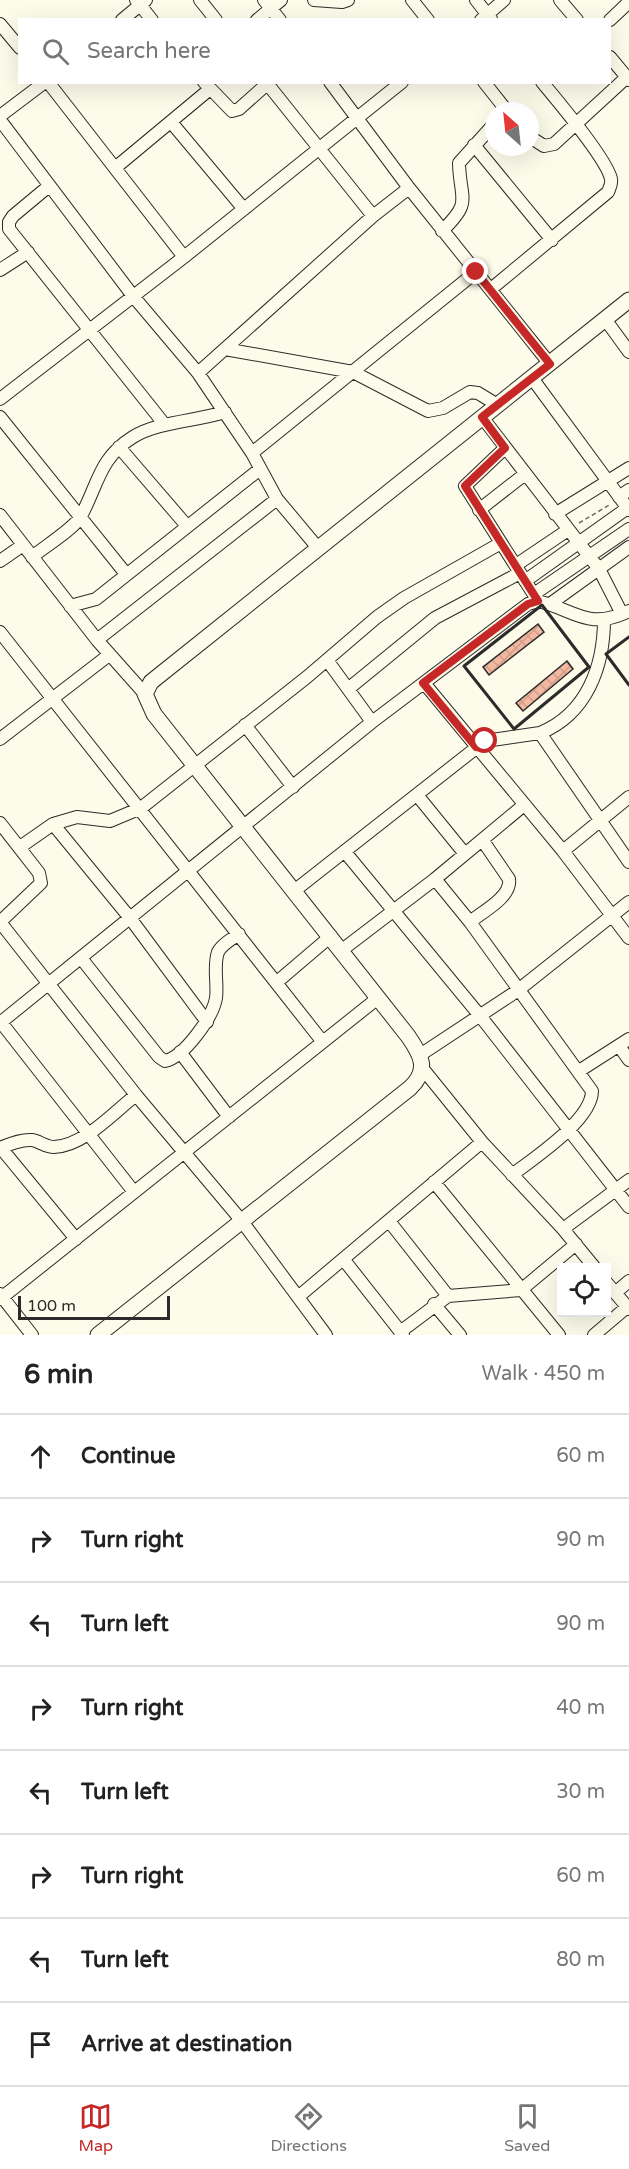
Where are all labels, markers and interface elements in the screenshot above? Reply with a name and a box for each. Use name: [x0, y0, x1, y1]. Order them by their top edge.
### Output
search box: [18, 18, 611, 84]
icon: search: [39, 35, 72, 68]
text: Search here: [87, 38, 211, 64]
north arrow: [485, 102, 539, 156]
route end: [462, 258, 488, 284]
route start: [471, 727, 497, 753]
map controls: [557, 1263, 611, 1317]
button: locate: [557, 1263, 611, 1317]
scale bar: [18, 1293, 170, 1320]
text: 100 m: [27, 1296, 76, 1316]
text: 6 min: [24, 1359, 93, 1390]
text: Walk · 450 m: [482, 1362, 605, 1386]
icon: ahead: [24, 1440, 57, 1473]
text: Continue: [81, 1443, 176, 1469]
text: 60 m: [556, 1444, 605, 1468]
icon: right: [24, 1524, 57, 1557]
text: Turn right: [81, 1527, 183, 1553]
text: 90 m: [556, 1528, 605, 1552]
icon: left: [24, 1608, 57, 1641]
text: Turn left: [81, 1611, 169, 1637]
text: 90 m: [556, 1612, 605, 1636]
icon: right: [24, 1692, 57, 1725]
text: Turn right: [81, 1695, 183, 1721]
text: 40 m: [556, 1696, 605, 1720]
icon: left: [24, 1776, 57, 1809]
text: Turn left: [81, 1779, 169, 1805]
text: 30 m: [556, 1780, 605, 1804]
icon: right: [24, 1860, 57, 1893]
text: Turn right: [81, 1863, 183, 1889]
text: 60 m: [556, 1864, 605, 1888]
icon: left: [24, 1944, 57, 1977]
text: Turn left: [81, 1947, 169, 1973]
text: 80 m: [556, 1948, 605, 1972]
icon: arrive: [24, 2028, 57, 2061]
text: Arrive at destination: [81, 2031, 292, 2057]
tab: Map: [79, 2100, 113, 2156]
tab: Directions: [270, 2100, 347, 2156]
tab: Saved: [504, 2100, 550, 2156]

